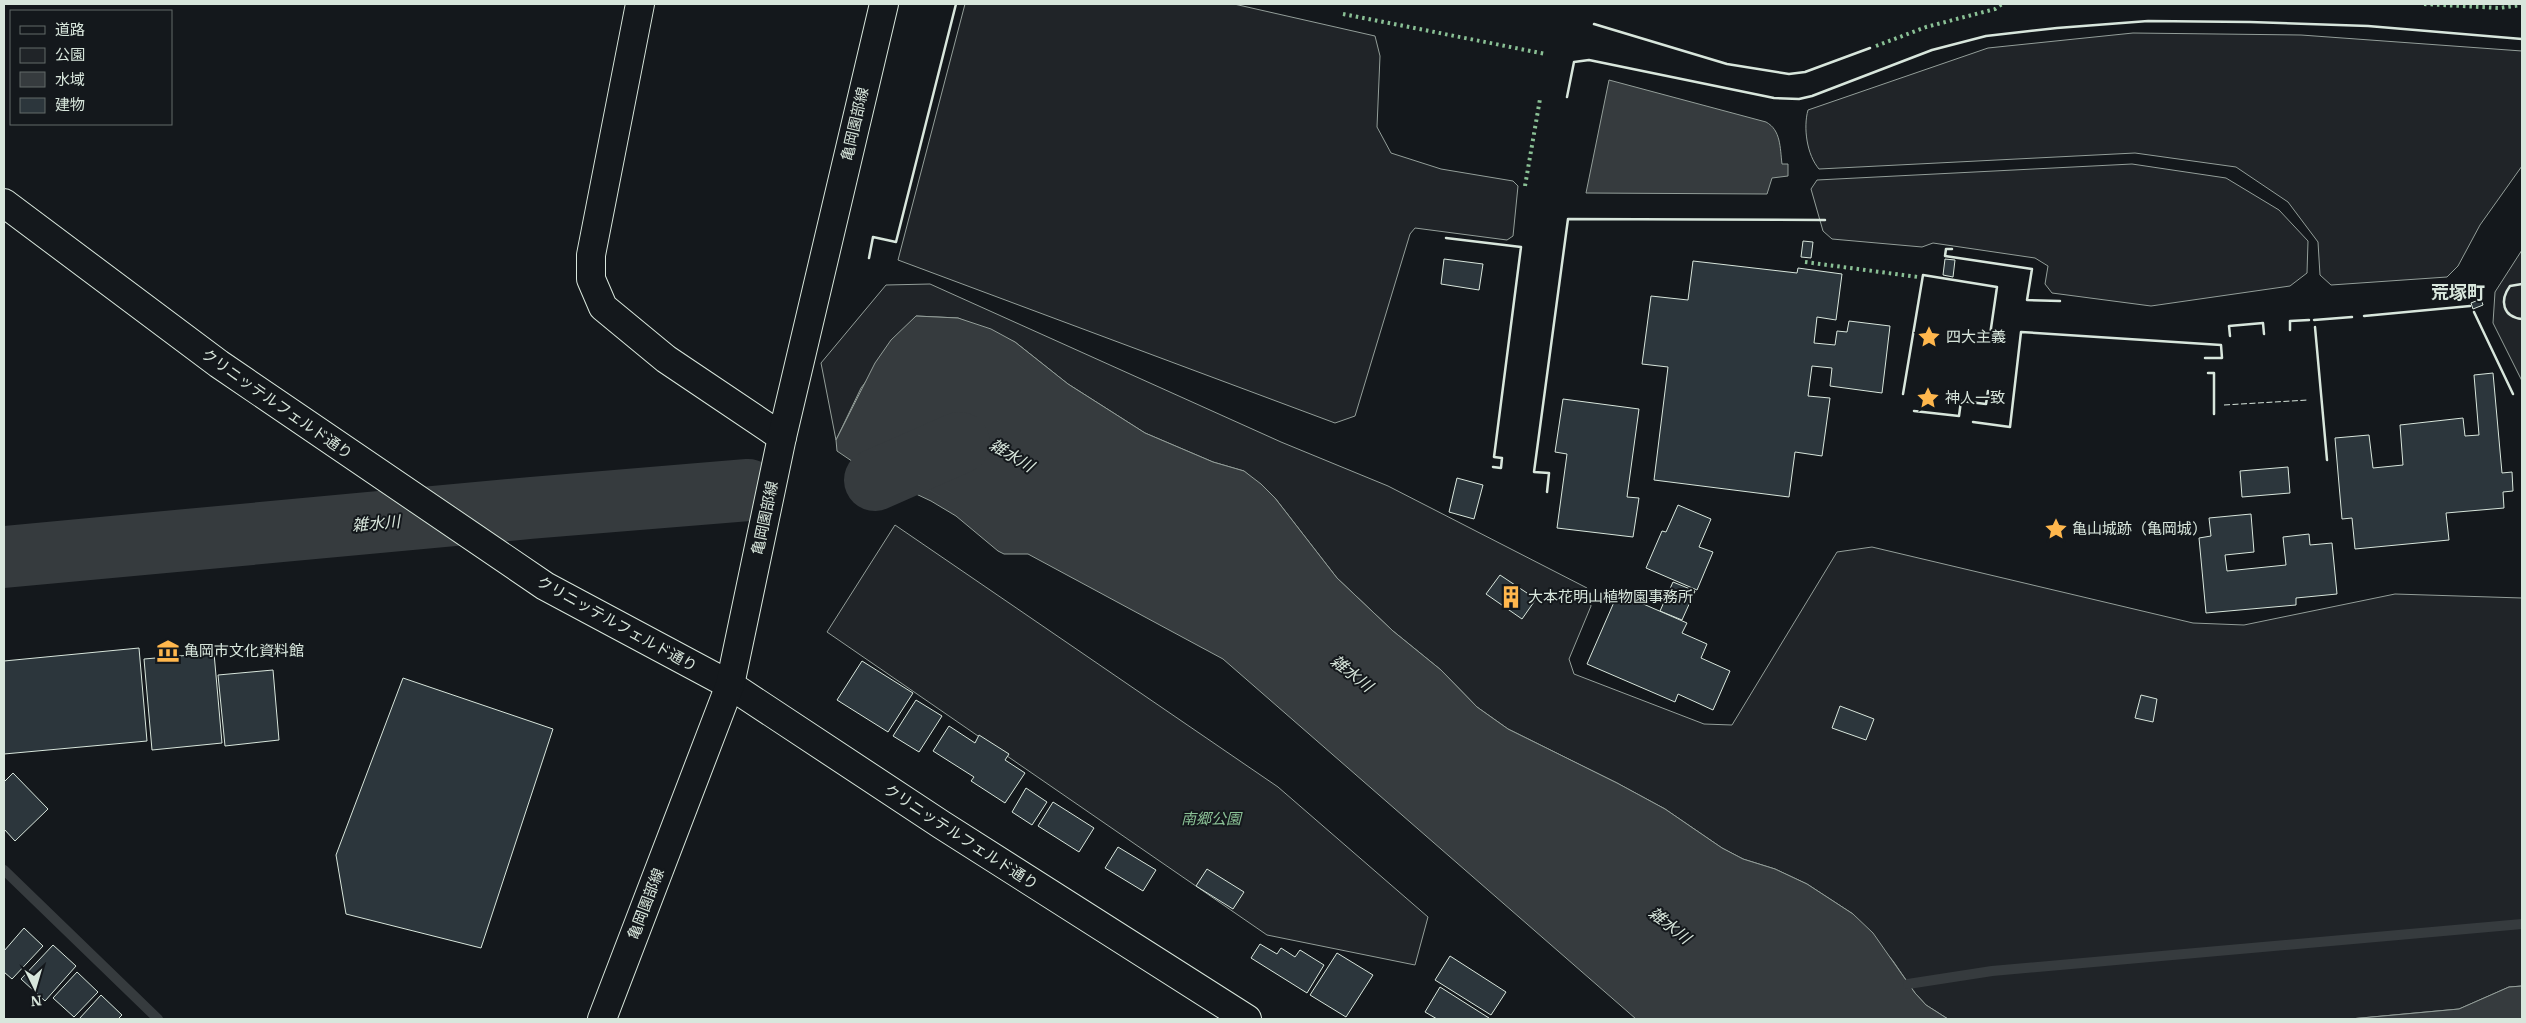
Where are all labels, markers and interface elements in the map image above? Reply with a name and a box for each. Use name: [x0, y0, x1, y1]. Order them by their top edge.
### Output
legend: [10, 10, 172, 125]
text: 道路: [55, 20, 85, 39]
text: 公園: [55, 45, 85, 64]
text: 水域: [55, 70, 85, 89]
street label: 亀岡園部線: [837, 85, 872, 163]
text: 建物: [55, 95, 85, 114]
district label: 荒塚町: [2431, 281, 2485, 304]
place icon: 四大主義: [1916, 324, 1942, 350]
place label: 四大主義: [1946, 327, 2006, 346]
street label: クリニッテルフェルド通り: [198, 344, 356, 463]
place icon: 神人一致: [1915, 385, 1941, 411]
place label: 神人一致: [1945, 388, 2005, 407]
water label: 雑水川: [986, 434, 1039, 477]
street label: 亀岡園部線: [747, 479, 782, 557]
water label: 雑水川: [351, 511, 403, 535]
place icon: 亀山城跡（亀岡城）: [2043, 516, 2069, 542]
place label: 亀山城跡（亀岡城）: [2072, 519, 2207, 538]
street label: クリニッテルフェルド通り: [534, 572, 701, 676]
building icon: 大本花明山植物園事務所: [1498, 584, 1524, 610]
place label: 大本花明山植物園事務所: [1528, 587, 1693, 606]
museum icon: 亀岡市文化資料館: [155, 638, 181, 664]
place label: 亀岡市文化資料館: [184, 641, 304, 660]
water label: 雑水川: [1327, 650, 1379, 697]
street label: クリニッテルフェルド通り: [881, 780, 1042, 894]
park label: 南郷公園: [1181, 809, 1243, 828]
street label: 亀岡園部線: [623, 865, 668, 942]
water label: 雑水川: [1645, 902, 1697, 949]
north arrow: [10, 963, 60, 1013]
text: N: [30, 992, 42, 1010]

